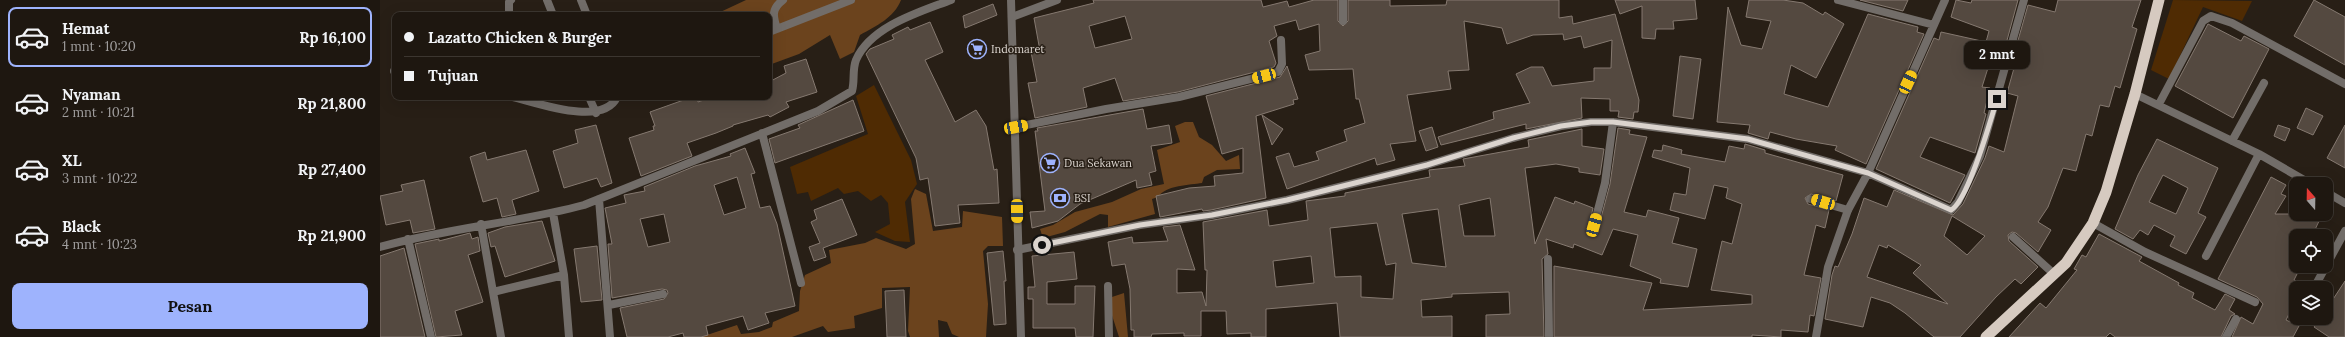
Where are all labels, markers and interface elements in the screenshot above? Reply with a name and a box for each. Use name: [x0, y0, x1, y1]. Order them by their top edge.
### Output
icon: car: [14, 19, 50, 55]
text: Hemat: [62, 19, 110, 38]
text: Rp 16,100: [299, 28, 366, 47]
text: Lazatto Chicken & Burger: [428, 28, 611, 47]
text: 1 mnt · 10:20: [62, 38, 136, 55]
supermarket icon: Indomaret: [966, 38, 988, 60]
callout: 2 mnt: [1964, 41, 2030, 69]
place label: Indomaret: [991, 42, 1045, 56]
text: 2 mnt: [1979, 46, 2015, 63]
text: Tujuan: [428, 66, 478, 85]
car: [1251, 67, 1277, 85]
car: [1897, 69, 1919, 95]
icon: car: [14, 85, 50, 121]
text: Nyaman: [62, 85, 121, 104]
route end: [1988, 90, 2006, 108]
text: Rp 21,800: [297, 94, 366, 113]
text: 2 mnt · 10:21: [62, 104, 135, 121]
car: [1003, 119, 1029, 135]
icon: car: [14, 151, 50, 187]
text: XL: [62, 151, 82, 170]
supermarket icon: Dua Sekawan: [1039, 152, 1061, 174]
place label: Dua Sekawan: [1064, 156, 1132, 170]
text: Rp 27,400: [298, 160, 366, 179]
text: 3 mnt · 10:22: [62, 170, 137, 187]
north arrow: [2289, 177, 2333, 221]
map controls: [2289, 177, 2333, 325]
bank icon: BSI: [1049, 187, 1071, 209]
place label: BSI: [1074, 191, 1091, 205]
car: [1810, 193, 1836, 211]
car: [1011, 199, 1023, 223]
car: [1585, 212, 1603, 238]
icon: car: [14, 217, 50, 253]
text: Black: [62, 217, 101, 236]
text: Rp 21,900: [297, 226, 366, 245]
button: locate: [2289, 229, 2333, 273]
text: 4 mnt · 10:23: [62, 236, 137, 253]
route start: [1033, 236, 1051, 254]
button: layers: [2289, 281, 2333, 325]
button: Pesan: [12, 283, 368, 329]

